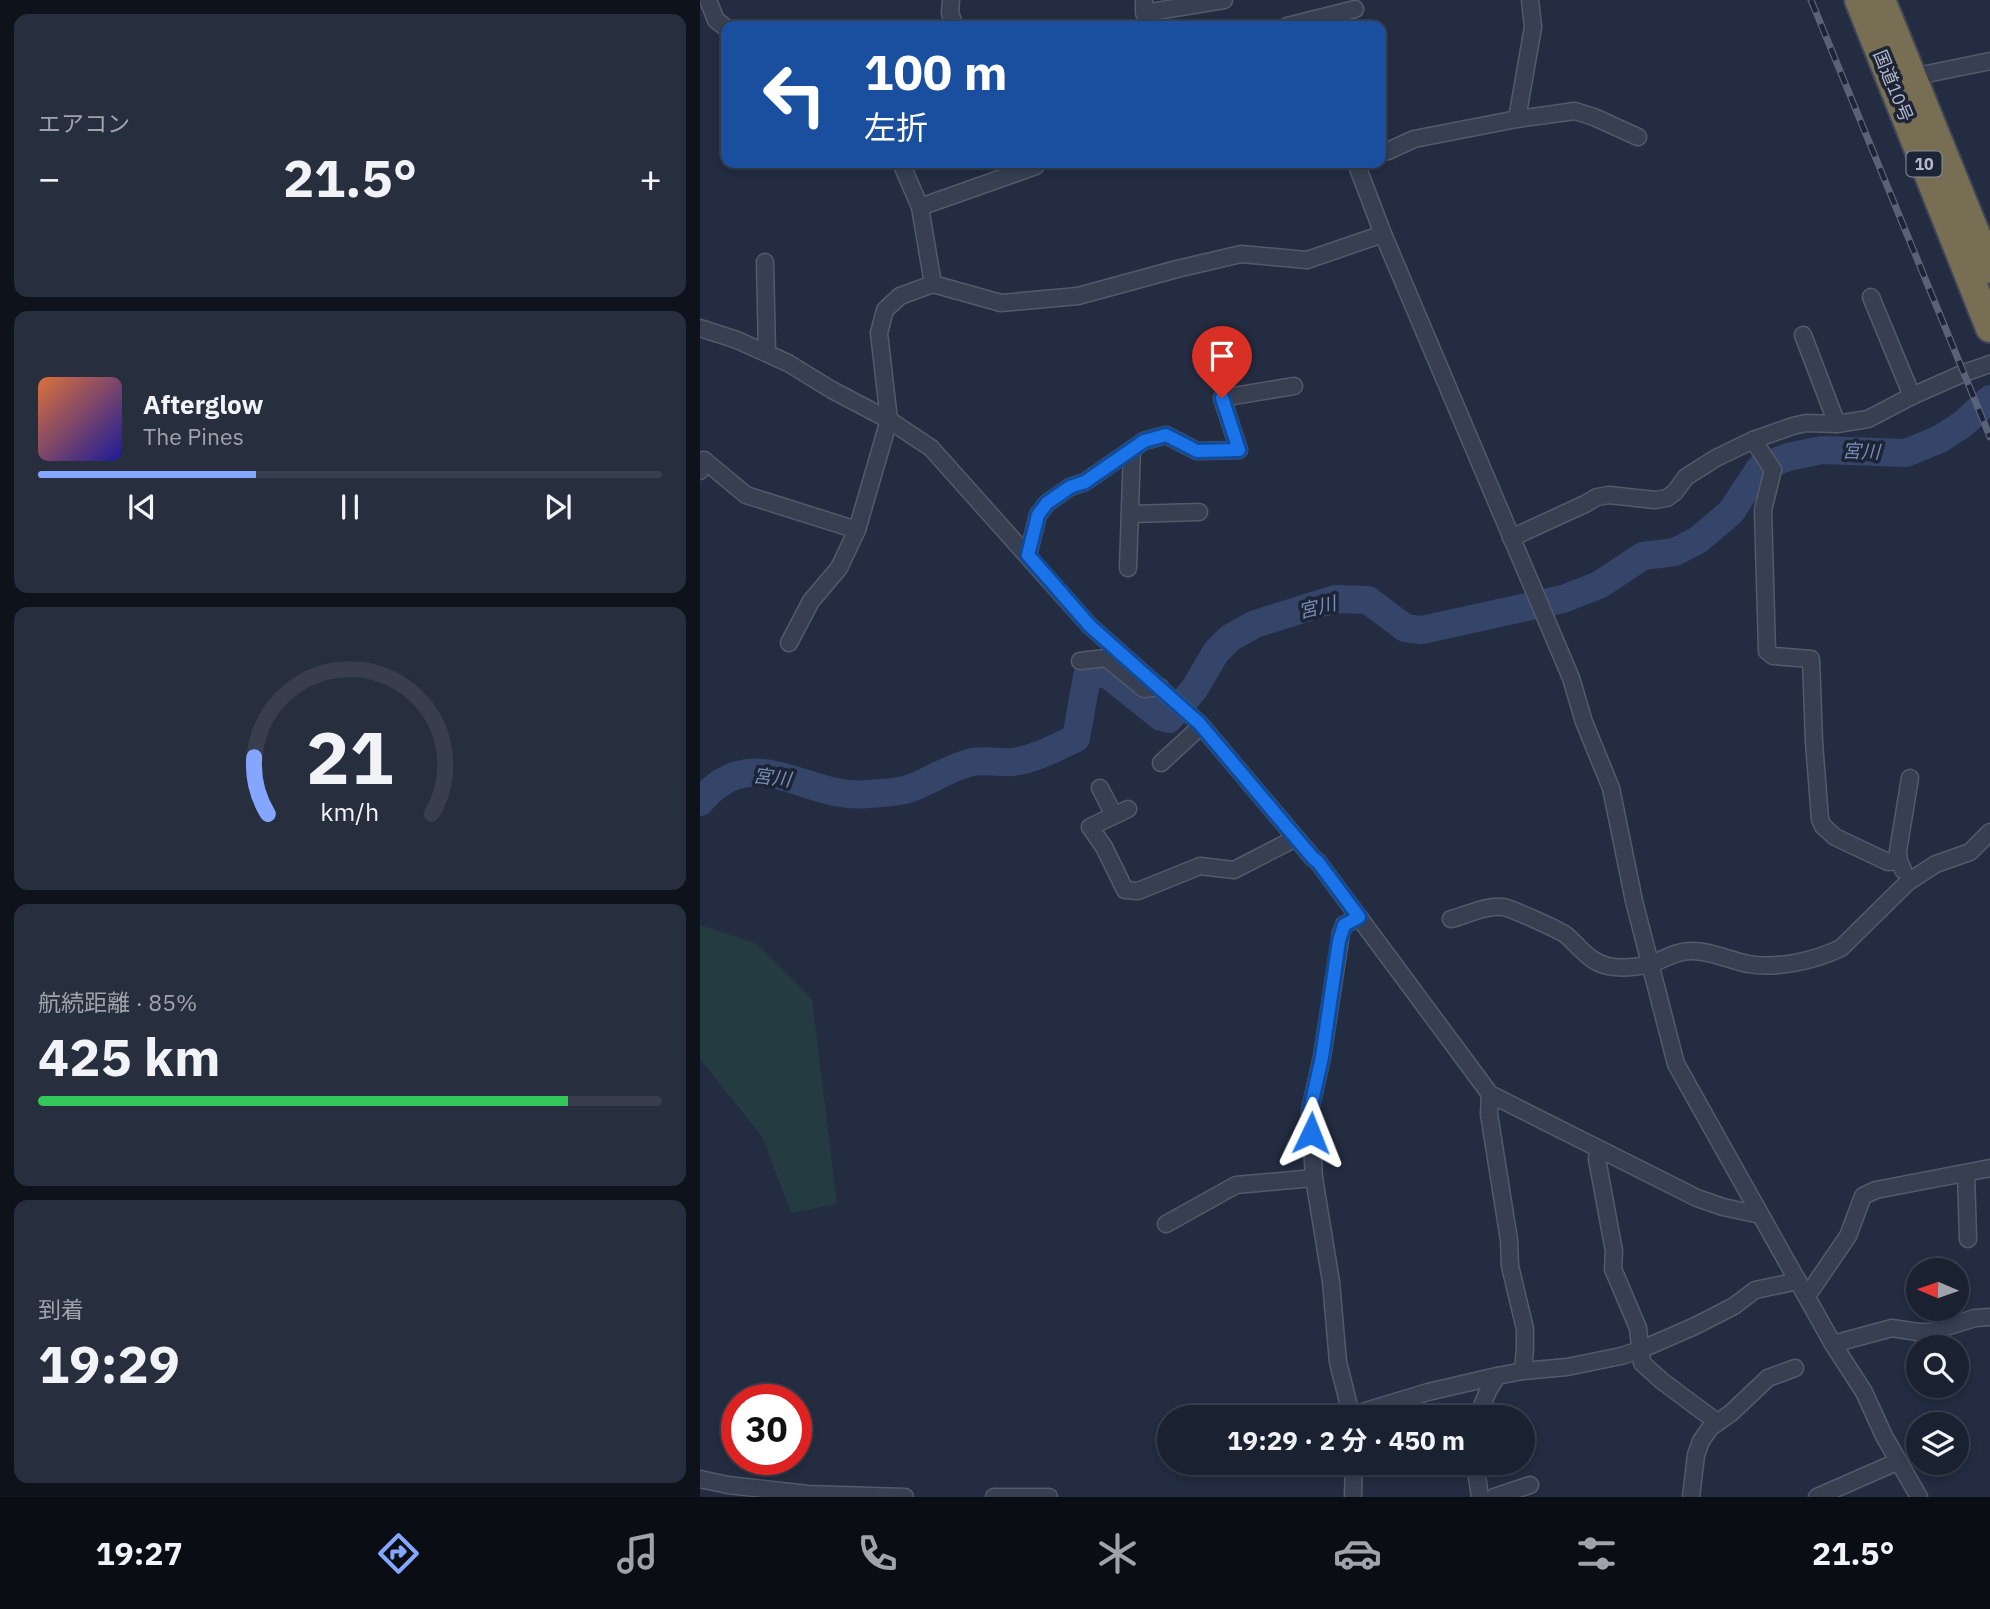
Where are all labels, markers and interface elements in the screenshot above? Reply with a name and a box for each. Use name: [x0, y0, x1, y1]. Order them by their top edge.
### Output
text: 100 m: [864, 40, 1008, 103]
street label: 国道10号: [1869, 46, 1918, 125]
icon: left: [749, 49, 840, 140]
text: 左折: [864, 106, 928, 148]
text: エアコン: [38, 108, 130, 138]
text: 21.5°: [283, 144, 417, 211]
road number: 10: [1906, 152, 1942, 176]
text: −: [38, 153, 61, 202]
text: +: [639, 153, 662, 202]
pin: [1192, 326, 1252, 398]
icon: arrive: [1203, 337, 1241, 375]
text: Afterglow: [143, 387, 263, 421]
text: The Pines: [143, 421, 244, 451]
water label: 宮川: [1842, 438, 1882, 464]
icon: previous: [123, 488, 161, 526]
icon: pause: [331, 488, 369, 526]
icon: next: [539, 488, 577, 526]
water label: 宮川: [1296, 590, 1340, 623]
text: 21: [306, 710, 394, 805]
water label: 宮川: [752, 763, 794, 791]
text: km/h: [321, 795, 379, 828]
text: 航続距離 · 85%: [38, 987, 197, 1017]
text: 425 km: [38, 1023, 220, 1090]
position arrow: [1274, 1096, 1348, 1170]
north arrow: [1906, 1258, 1969, 1321]
map controls: [1906, 1258, 1969, 1475]
text: 到着: [38, 1294, 84, 1324]
text: 19:29: [38, 1330, 180, 1397]
button: search: [1906, 1335, 1969, 1398]
speed limit sign: 30: [721, 1384, 812, 1475]
button: layers: [1906, 1412, 1969, 1475]
text: 19:29 · 2 分 · 450 m: [1227, 1423, 1465, 1457]
icon: directions: [374, 1529, 423, 1578]
icon: music: [613, 1529, 662, 1578]
icon: phone: [853, 1529, 902, 1578]
icon: climate: [1093, 1529, 1142, 1578]
icon: car: [1333, 1529, 1382, 1578]
icon: filters: [1572, 1529, 1621, 1578]
text: 19:27: [95, 1532, 183, 1574]
text: 21.5°: [1812, 1532, 1895, 1574]

